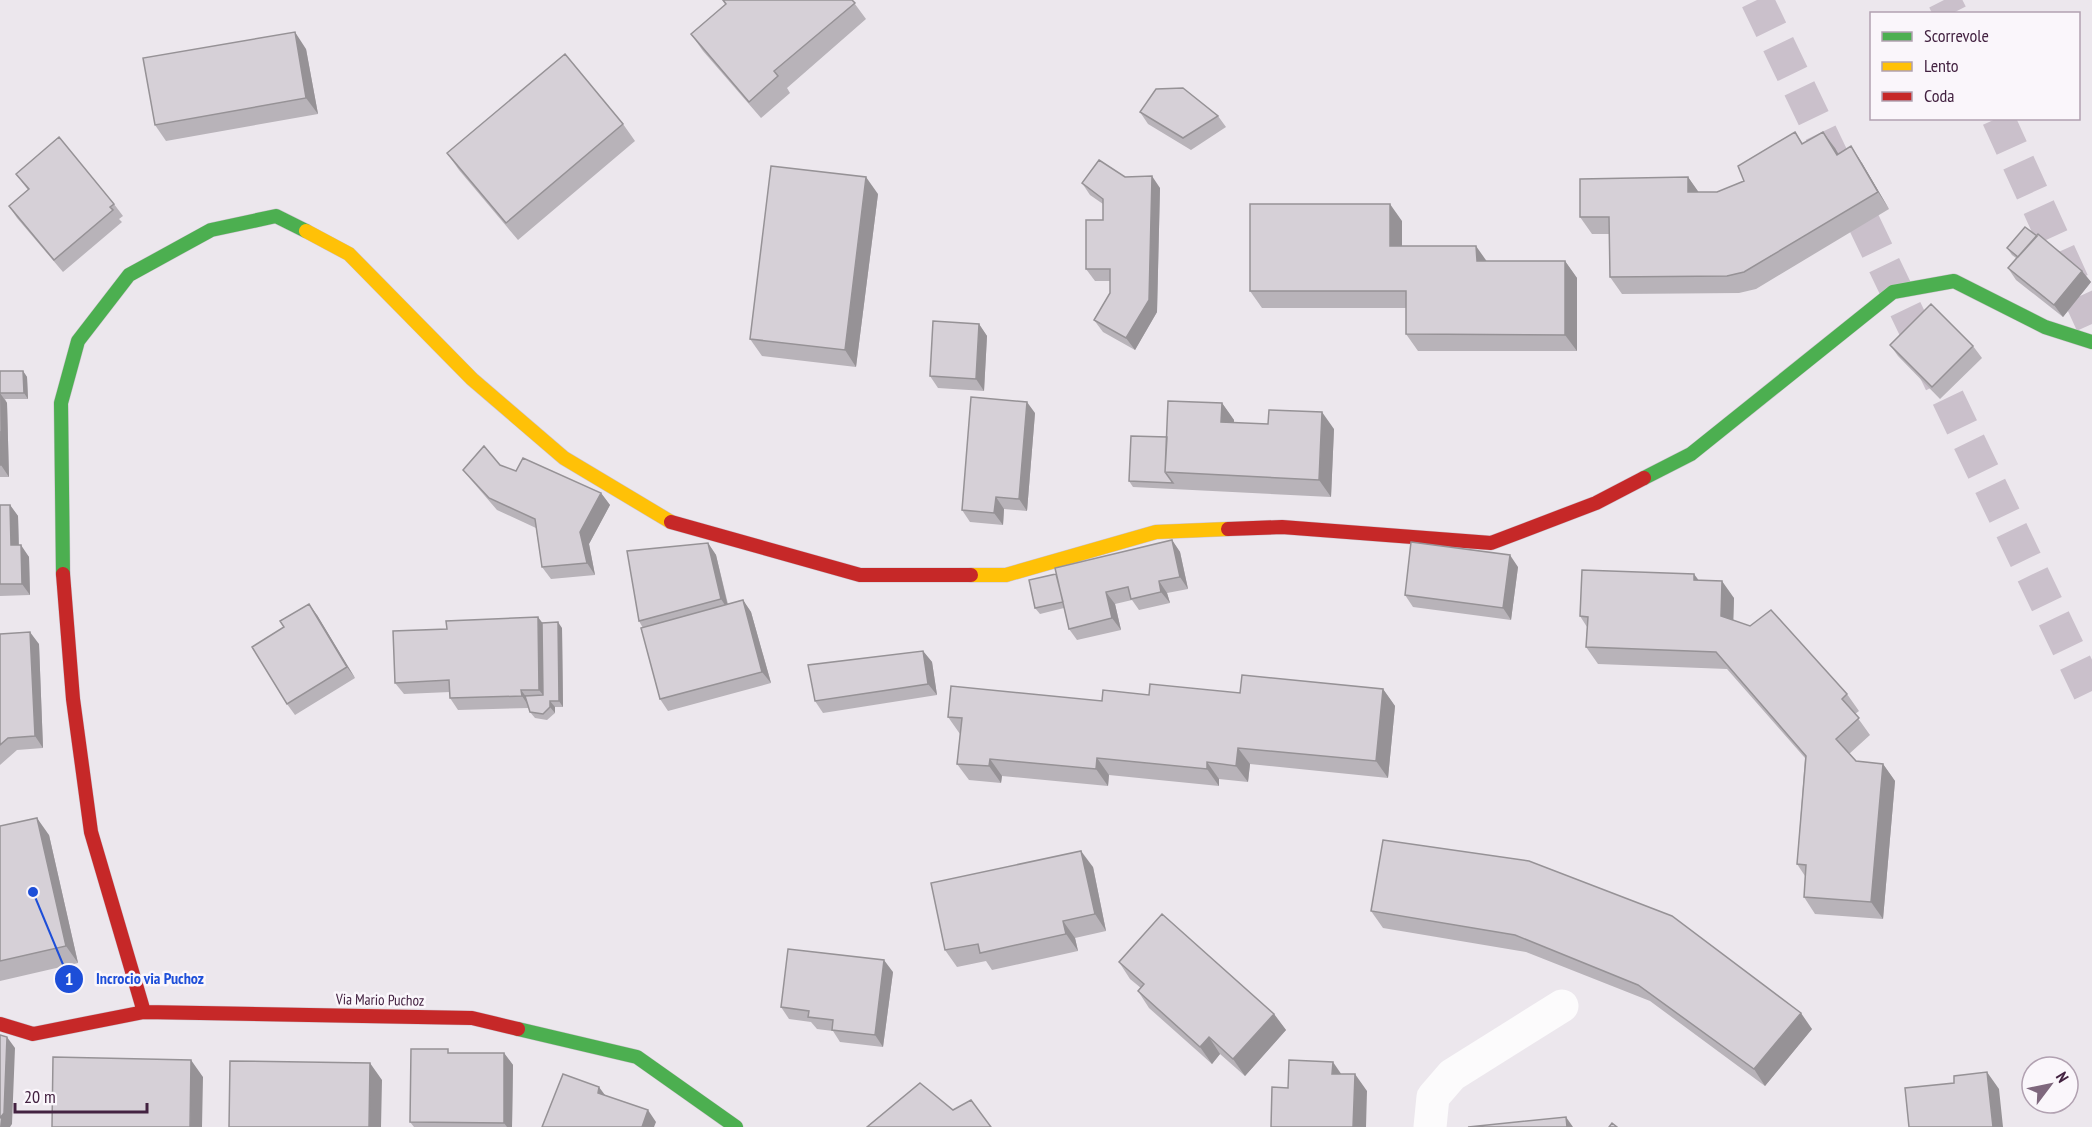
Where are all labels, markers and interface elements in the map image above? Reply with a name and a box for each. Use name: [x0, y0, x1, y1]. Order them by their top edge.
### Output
legend: [1870, 12, 2080, 120]
text: Scorrevole: [1924, 24, 1989, 47]
text: Lento: [1924, 54, 1959, 77]
text: Coda: [1924, 84, 1955, 107]
callout: Incrocio via Puchoz: [54, 962, 217, 996]
text: 1: [65, 967, 73, 990]
text: Incrocio via Puchoz: [96, 968, 204, 988]
street label: Via Mario Puchoz: [335, 989, 424, 1010]
north arrow: [2020, 1055, 2080, 1115]
text: N: [2052, 1068, 2073, 1086]
scale bar: [15, 1076, 147, 1114]
text: 20 m: [24, 1085, 56, 1108]

